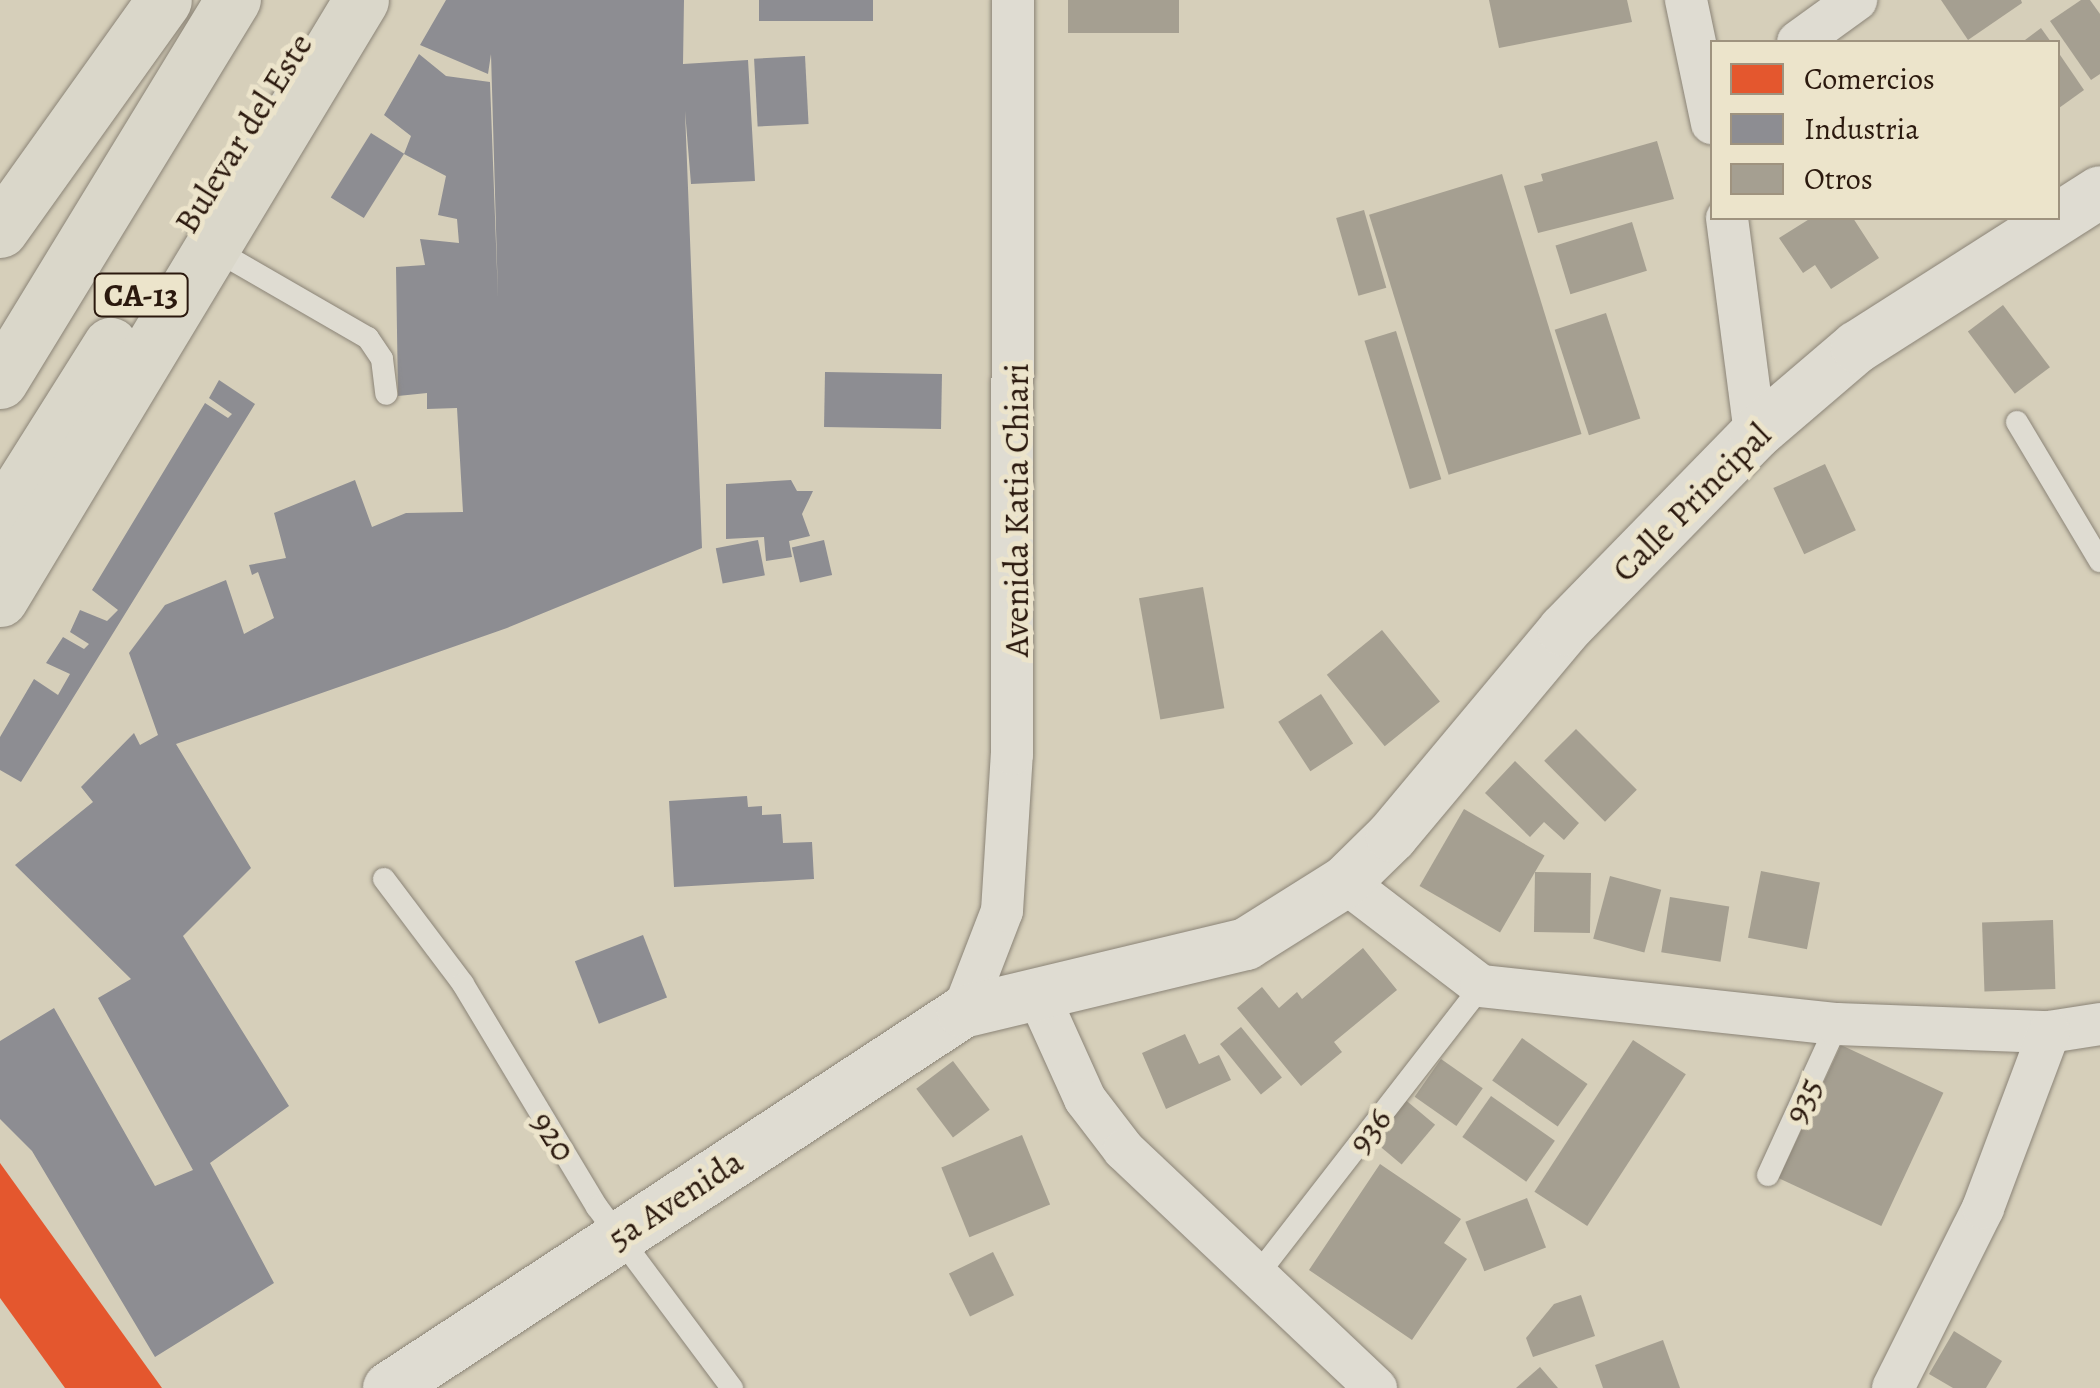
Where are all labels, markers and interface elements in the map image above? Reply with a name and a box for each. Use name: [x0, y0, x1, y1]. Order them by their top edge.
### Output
street label: Bulevar del Este: [165, 25, 321, 241]
legend: [1710, 40, 2060, 220]
text: Comercios: [1804, 59, 1935, 99]
text: Industria: [1804, 109, 1919, 149]
text: Otros: [1804, 159, 1873, 199]
road number: CA-13: [94, 268, 188, 322]
street label: Avenida Katia Chiari: [995, 363, 1037, 657]
street label: Calle Principal: [1603, 414, 1779, 590]
street label: 935: [1773, 1070, 1831, 1130]
street label: 936: [1338, 1099, 1400, 1161]
street label: 920: [523, 1103, 585, 1169]
street label: 5a Avenida: [599, 1140, 751, 1258]

